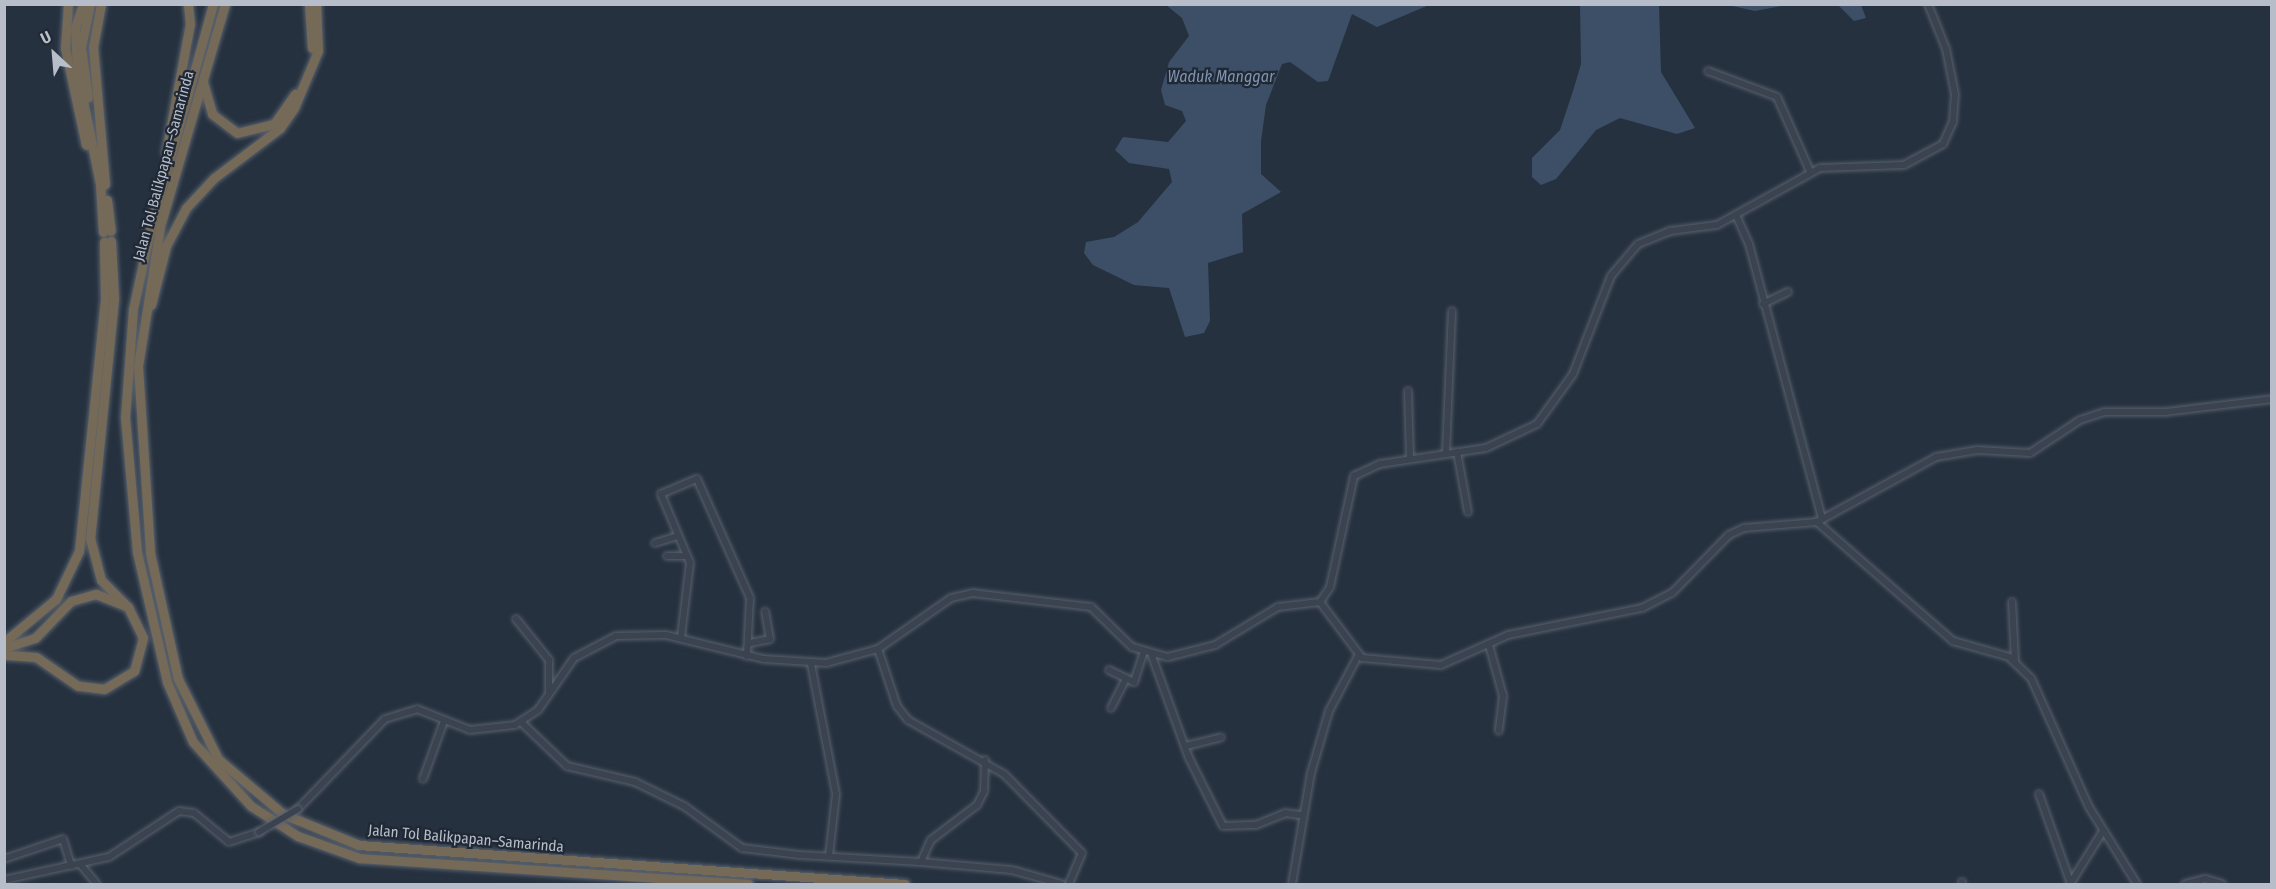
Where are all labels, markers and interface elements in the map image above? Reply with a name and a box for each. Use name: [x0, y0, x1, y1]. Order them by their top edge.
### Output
north arrow: [24, 24, 84, 84]
text: U: [37, 27, 54, 48]
water label: Waduk Manggar: [1168, 67, 1274, 87]
street label: Jalan Tol Balikpapan–Samarinda: [130, 69, 198, 263]
street label: Jalan Tol Balikpapan–Samarinda: [367, 821, 565, 857]

